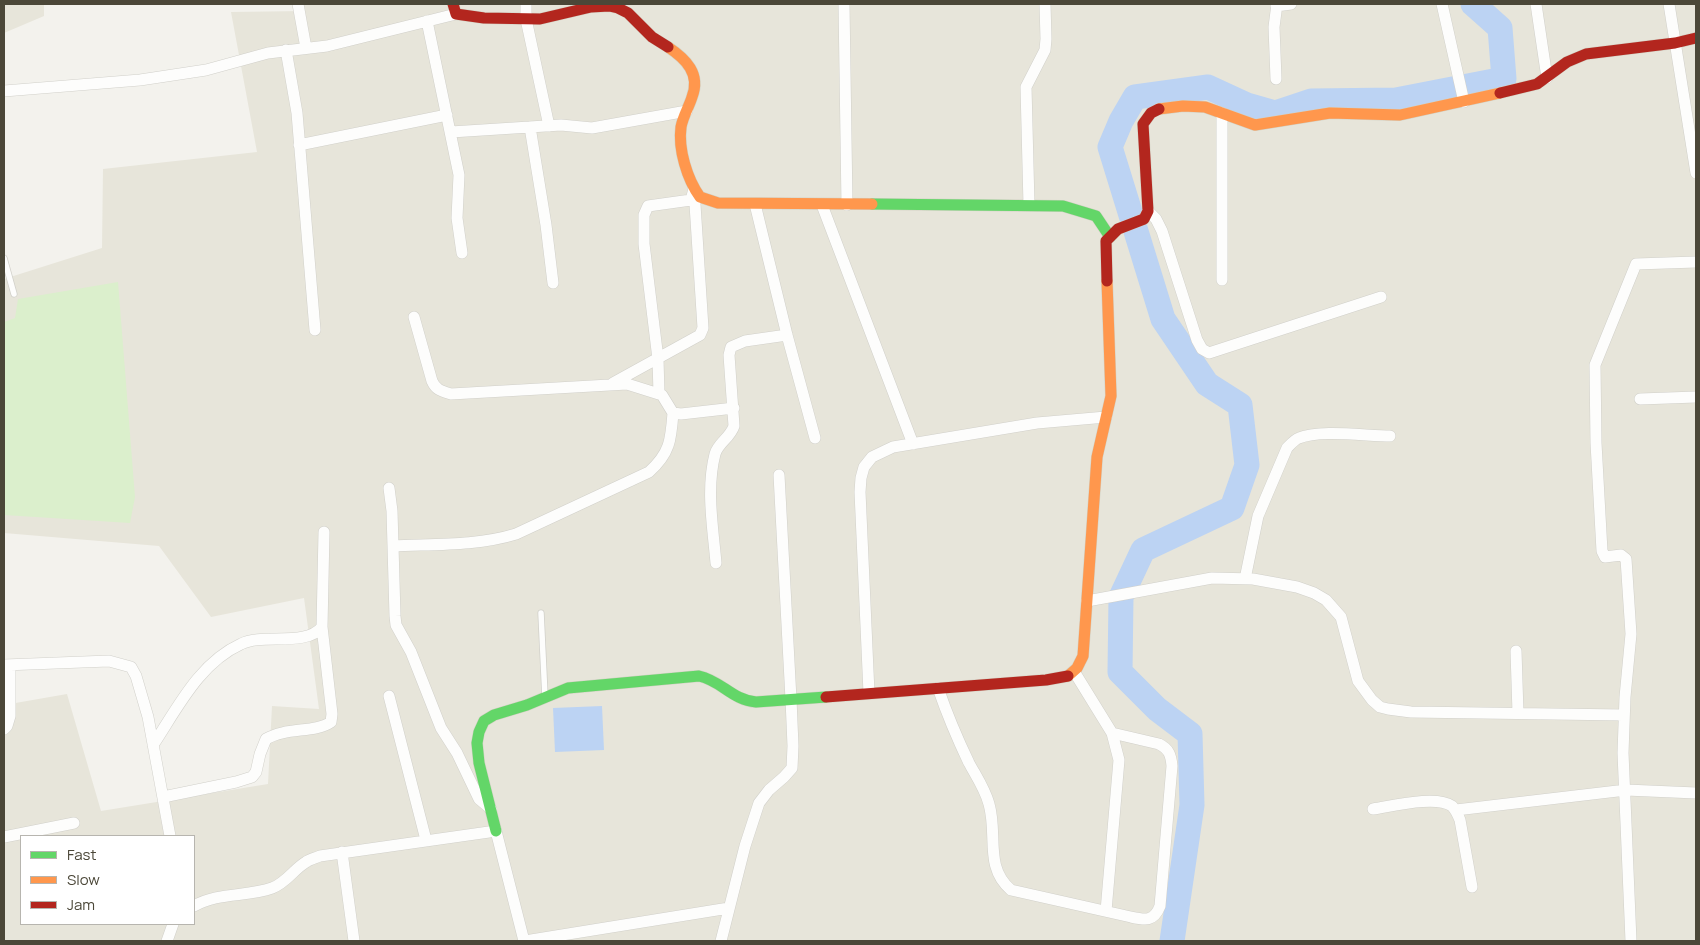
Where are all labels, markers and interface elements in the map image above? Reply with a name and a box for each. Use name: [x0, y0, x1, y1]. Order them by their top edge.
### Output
legend: [20, 835, 195, 925]
text: Fast: [67, 844, 96, 865]
text: Slow: [67, 869, 100, 890]
text: Jam: [67, 894, 95, 915]

